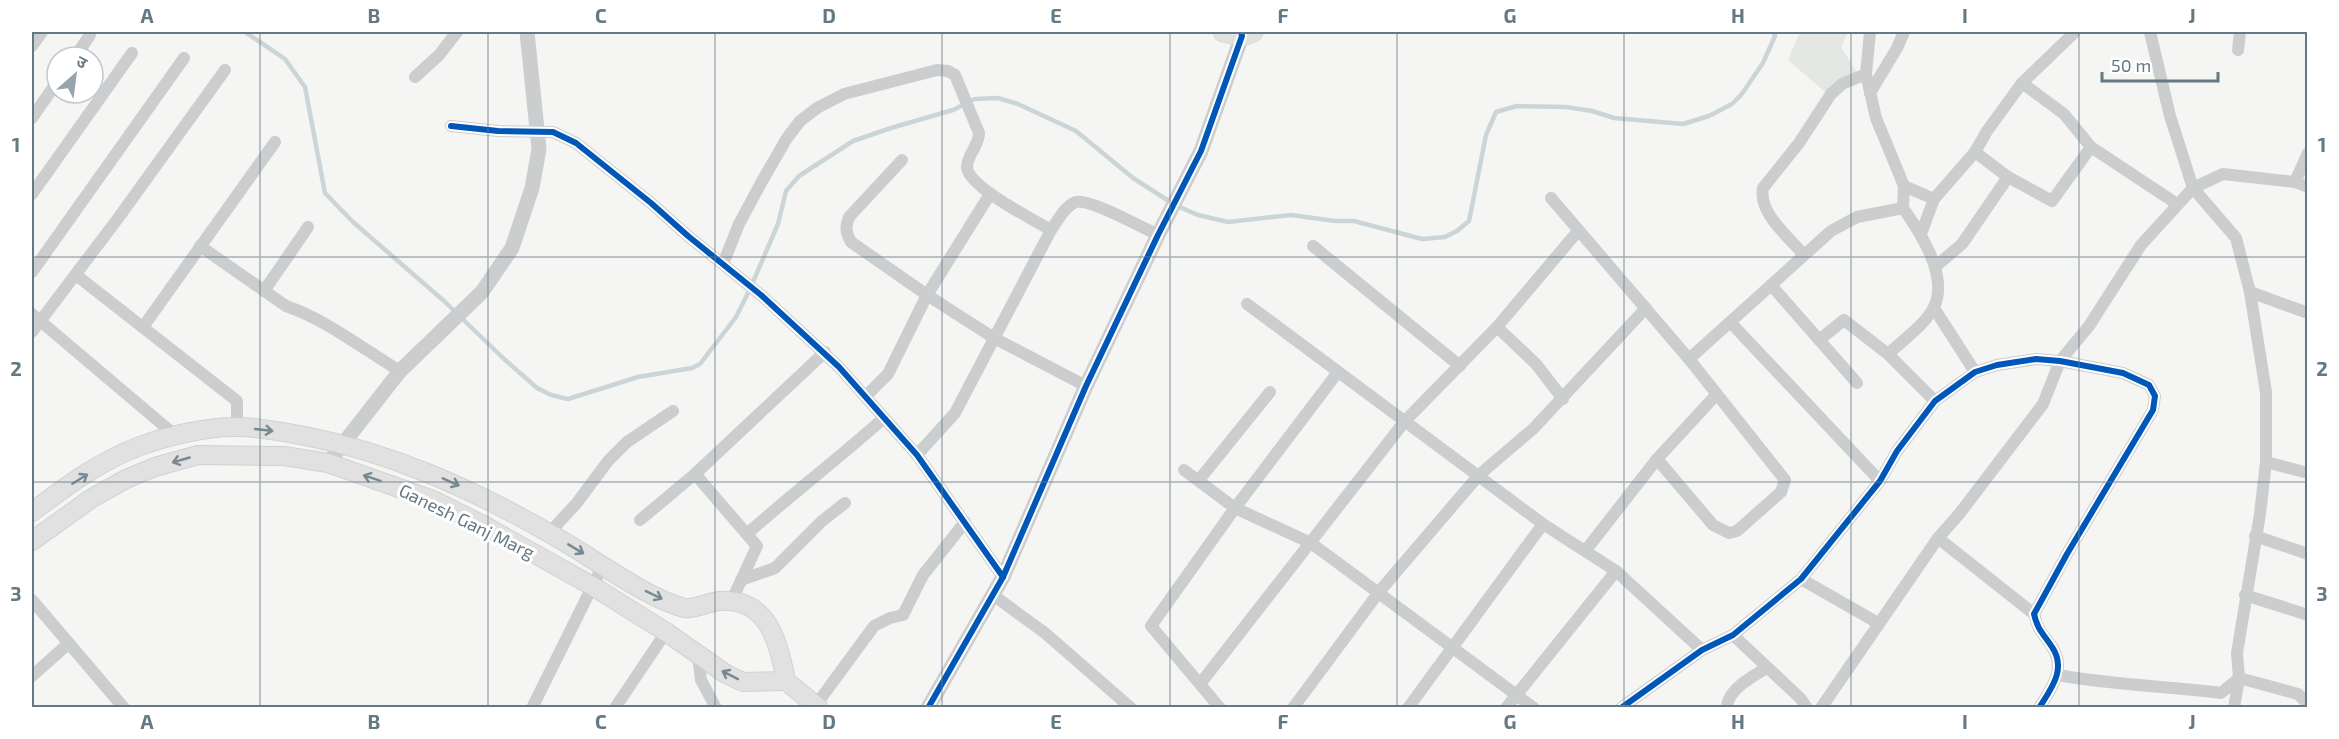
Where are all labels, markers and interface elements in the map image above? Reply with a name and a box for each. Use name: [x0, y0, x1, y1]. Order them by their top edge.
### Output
text: A: [140, 3, 154, 27]
text: B: [368, 3, 380, 27]
text: C: [595, 3, 607, 27]
text: D: [822, 3, 836, 27]
text: E: [1050, 3, 1062, 27]
text: F: [1277, 3, 1289, 27]
text: G: [1504, 3, 1516, 27]
text: H: [1731, 3, 1745, 27]
text: I: [1962, 3, 1968, 27]
text: J: [2188, 3, 2196, 27]
north arrow: [45, 45, 105, 105]
scale bar: [2102, 45, 2218, 83]
text: उ: [74, 51, 91, 72]
text: 50 m: [2111, 54, 2151, 76]
text: 1: [12, 132, 20, 156]
text: 1: [2318, 132, 2326, 156]
text: 2: [10, 356, 22, 380]
text: 2: [2316, 356, 2328, 380]
one-way arrow: [253, 424, 273, 435]
one-way arrow: [172, 454, 191, 466]
one-way arrow: [363, 471, 382, 482]
one-way arrow: [71, 472, 88, 485]
one-way arrow: [441, 477, 459, 489]
street label: Ganesh Ganj Marg: [396, 479, 538, 563]
one-way arrow: [567, 544, 584, 556]
text: 3: [10, 581, 22, 605]
text: 3: [2316, 581, 2328, 605]
one-way arrow: [644, 589, 662, 601]
one-way arrow: [721, 669, 739, 680]
text: A: [140, 709, 154, 733]
text: B: [368, 709, 380, 733]
text: C: [595, 709, 607, 733]
text: D: [822, 709, 836, 733]
text: E: [1050, 709, 1062, 733]
text: F: [1277, 709, 1289, 733]
text: G: [1504, 709, 1516, 733]
text: H: [1731, 709, 1745, 733]
text: I: [1962, 709, 1968, 733]
text: J: [2188, 709, 2196, 733]

